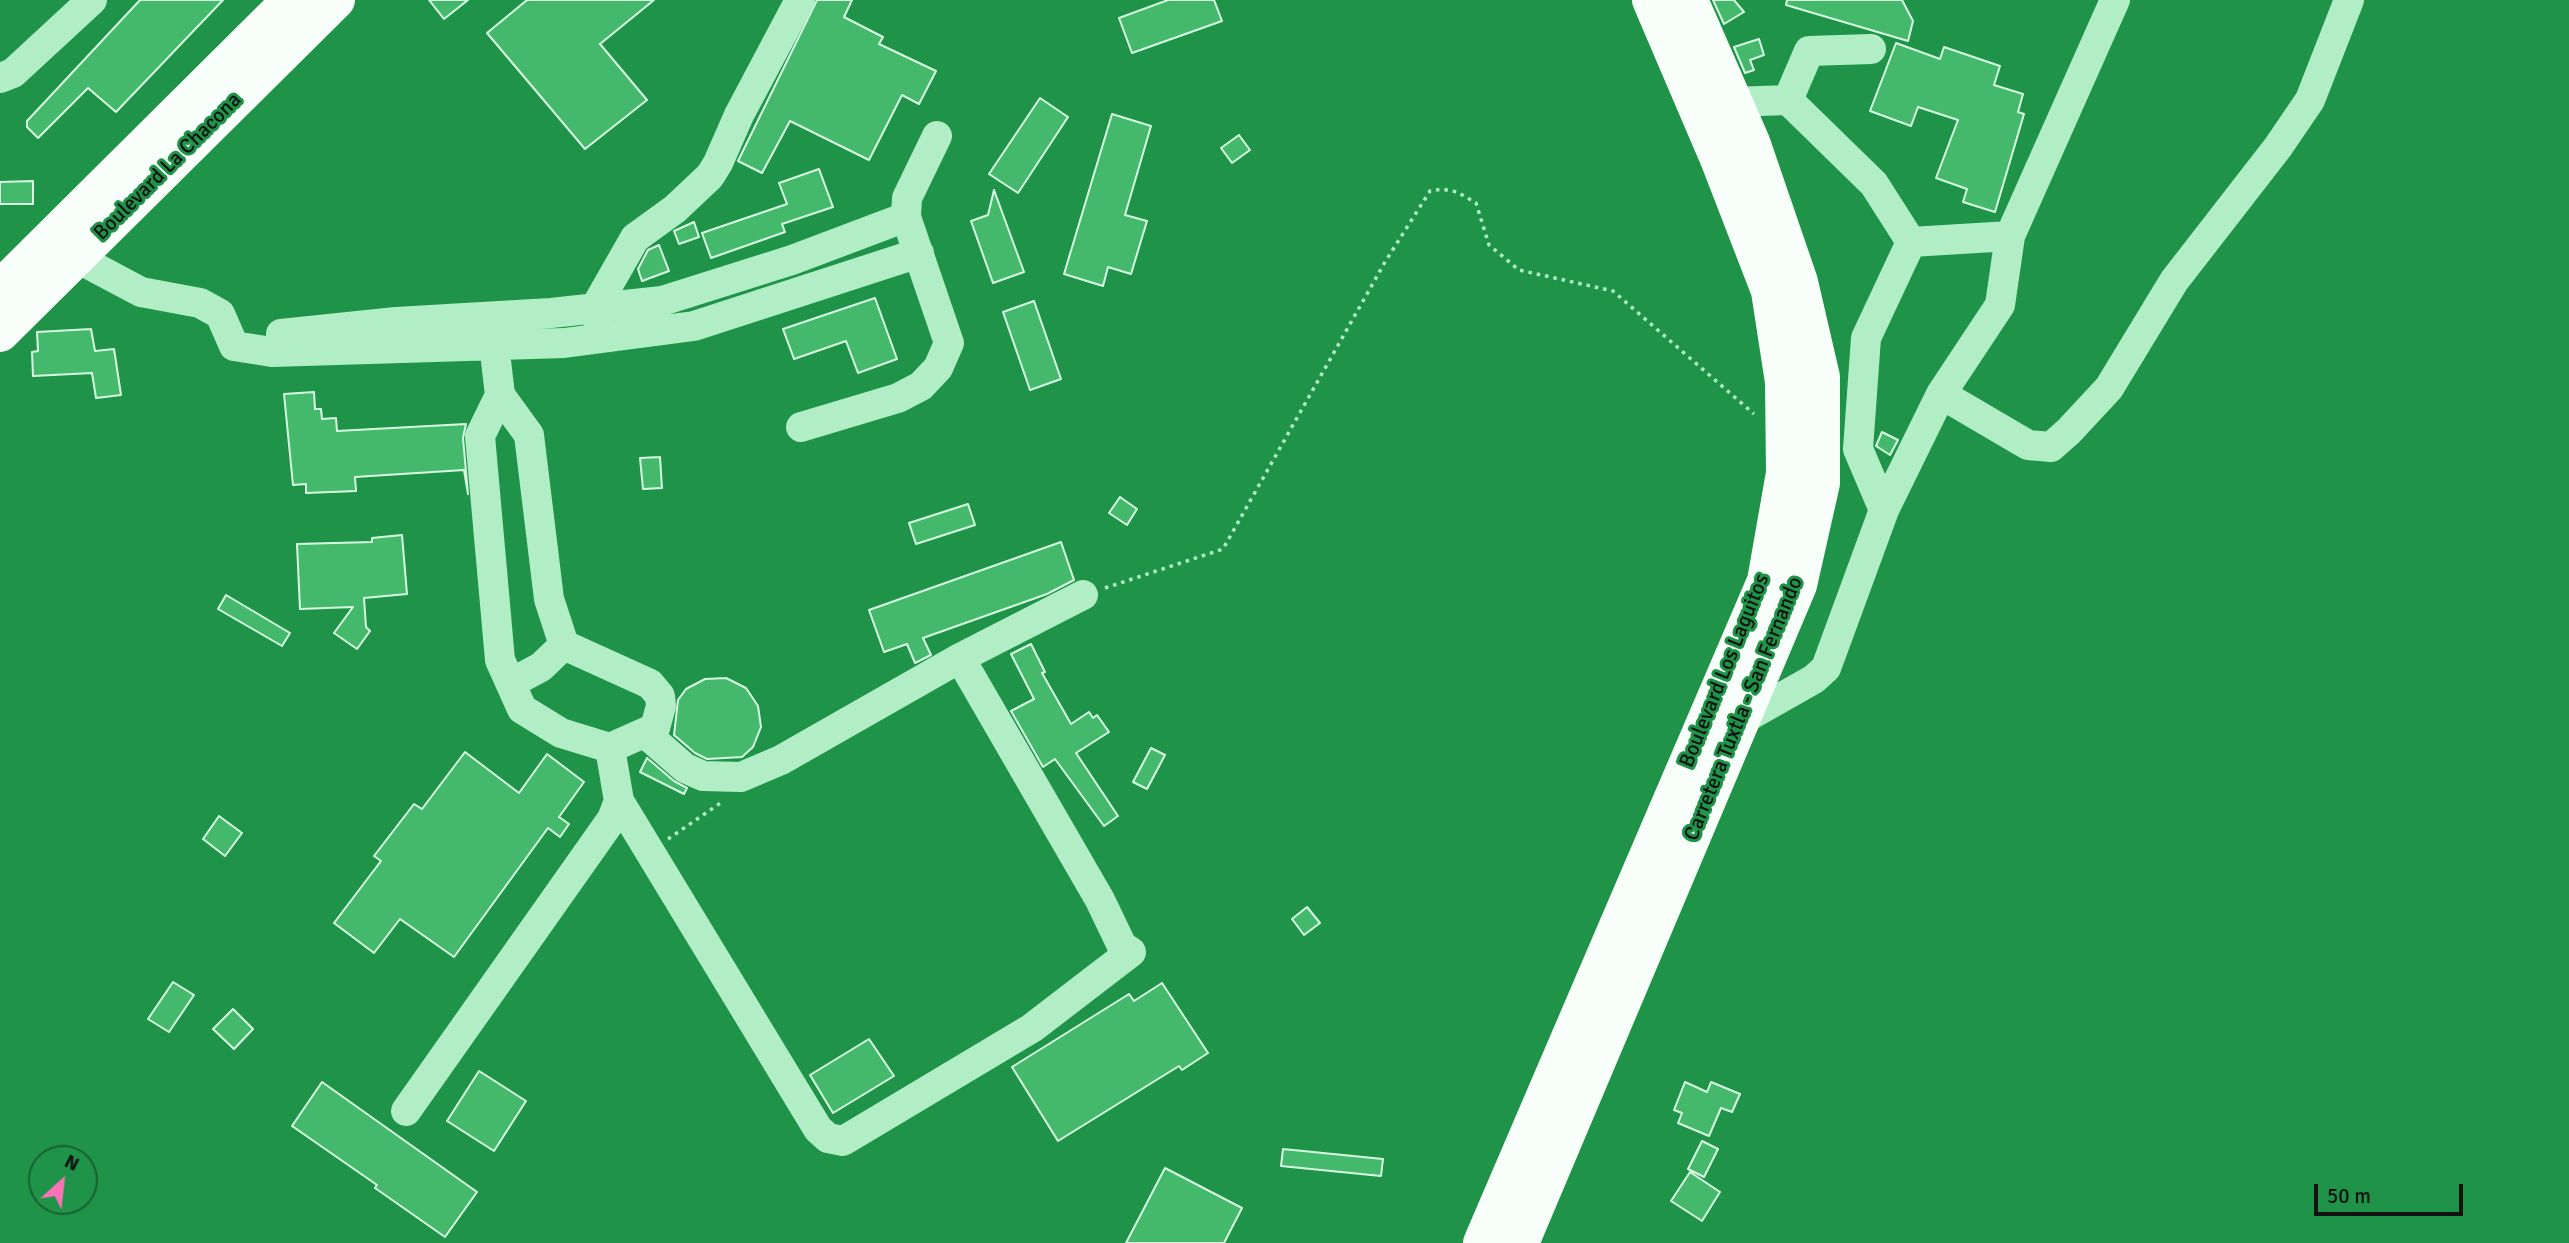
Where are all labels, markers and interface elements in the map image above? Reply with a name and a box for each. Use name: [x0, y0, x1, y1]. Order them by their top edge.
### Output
street label: Boulevard La Chacona: [89, 88, 247, 246]
street label: Boulevard Los Laguitos: [1675, 571, 1775, 771]
street label: Carretera Tuxtla - San Fernando: [1679, 573, 1809, 845]
north arrow: [28, 1145, 98, 1215]
text: N: [60, 1149, 83, 1177]
scale bar: [2317, 1170, 2466, 1214]
text: 50 m: [2327, 1183, 2371, 1209]

